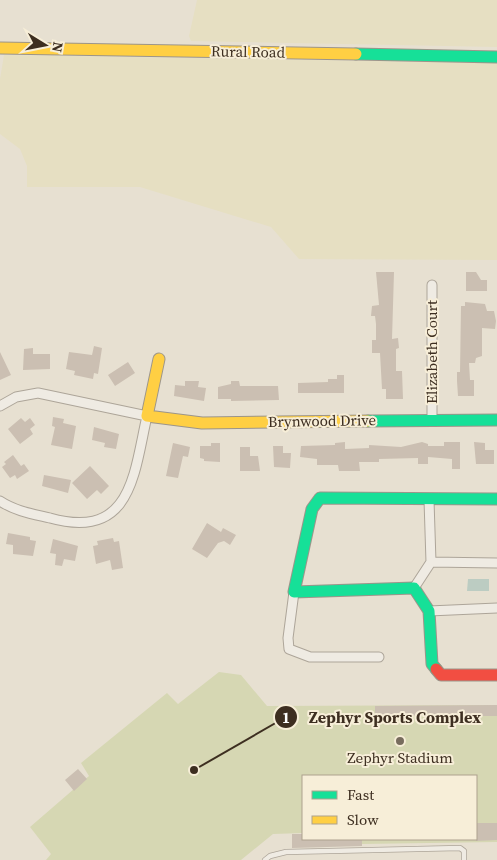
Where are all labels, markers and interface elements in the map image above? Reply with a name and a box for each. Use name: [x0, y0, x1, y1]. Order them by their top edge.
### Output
north arrow: [20, 20, 70, 70]
text: N: [47, 40, 69, 54]
street label: Rural Road: [211, 40, 286, 63]
street label: Elizabeth Court: [421, 300, 442, 404]
street label: Brynwood Drive: [268, 409, 377, 432]
callout: Zephyr Sports Complex: [274, 702, 491, 733]
text: Zephyr Sports Complex: [309, 706, 481, 728]
text: 1: [282, 707, 290, 728]
marker: Zephyr Stadium: [394, 735, 406, 747]
place label: Zephyr Stadium: [347, 747, 453, 768]
legend: [302, 775, 477, 840]
text: Fast: [347, 784, 374, 805]
text: Slow: [347, 809, 379, 830]

